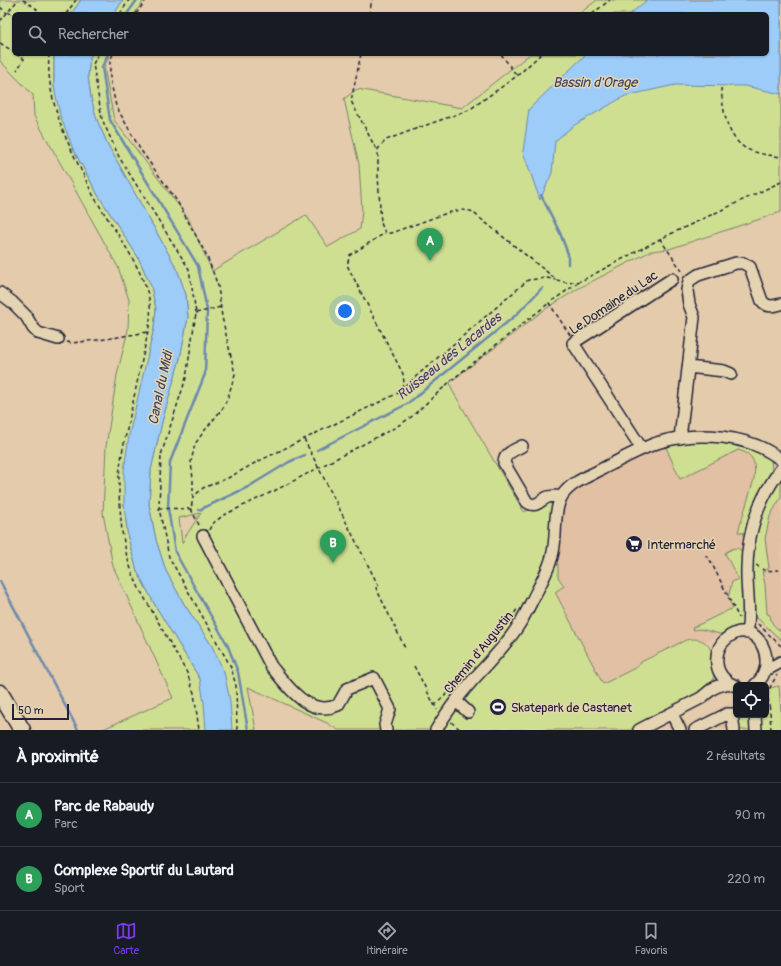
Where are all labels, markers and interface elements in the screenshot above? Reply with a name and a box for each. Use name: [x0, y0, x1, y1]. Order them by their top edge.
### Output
search box: [12, 12, 769, 56]
icon: search: [26, 23, 48, 45]
text: Rechercher: [58, 25, 129, 44]
water label: Bassin d'Orage: [553, 74, 639, 91]
pin: A: [417, 228, 443, 261]
street label: Le Domaine du Lac: [566, 267, 661, 338]
your location: [335, 301, 355, 321]
water label: Ruisseau des Lacardes: [394, 308, 506, 404]
water label: Canal du Midi: [144, 348, 177, 426]
pin: B: [320, 530, 346, 563]
supermarket icon: Intermarché: [624, 534, 644, 554]
place label: Intermarché: [647, 537, 716, 553]
street label: Chemin d'Augustin: [441, 608, 517, 697]
map controls: [733, 682, 769, 718]
button: locate: [733, 682, 769, 718]
sports icon: Skatepark de Castanet: [488, 697, 508, 717]
place label: Skatepark de Castanet: [511, 700, 633, 716]
scale bar: [12, 702, 69, 721]
text: 50 m: [18, 704, 44, 717]
text: À proximité: [16, 746, 99, 767]
text: 2 résultats: [706, 748, 765, 764]
text: Parc de Rabaudy: [54, 797, 154, 816]
text: A: [25, 807, 33, 823]
text: 90 m: [735, 807, 765, 823]
text: Parc: [54, 816, 78, 832]
text: Complexe Sportif du Lautard: [54, 861, 234, 880]
text: B: [25, 871, 33, 887]
text: 220 m: [727, 871, 765, 887]
text: Sport: [54, 880, 85, 896]
tab: Carte: [113, 920, 139, 957]
tab: Itinéraire: [366, 920, 408, 957]
tab: Favoris: [635, 920, 667, 957]

